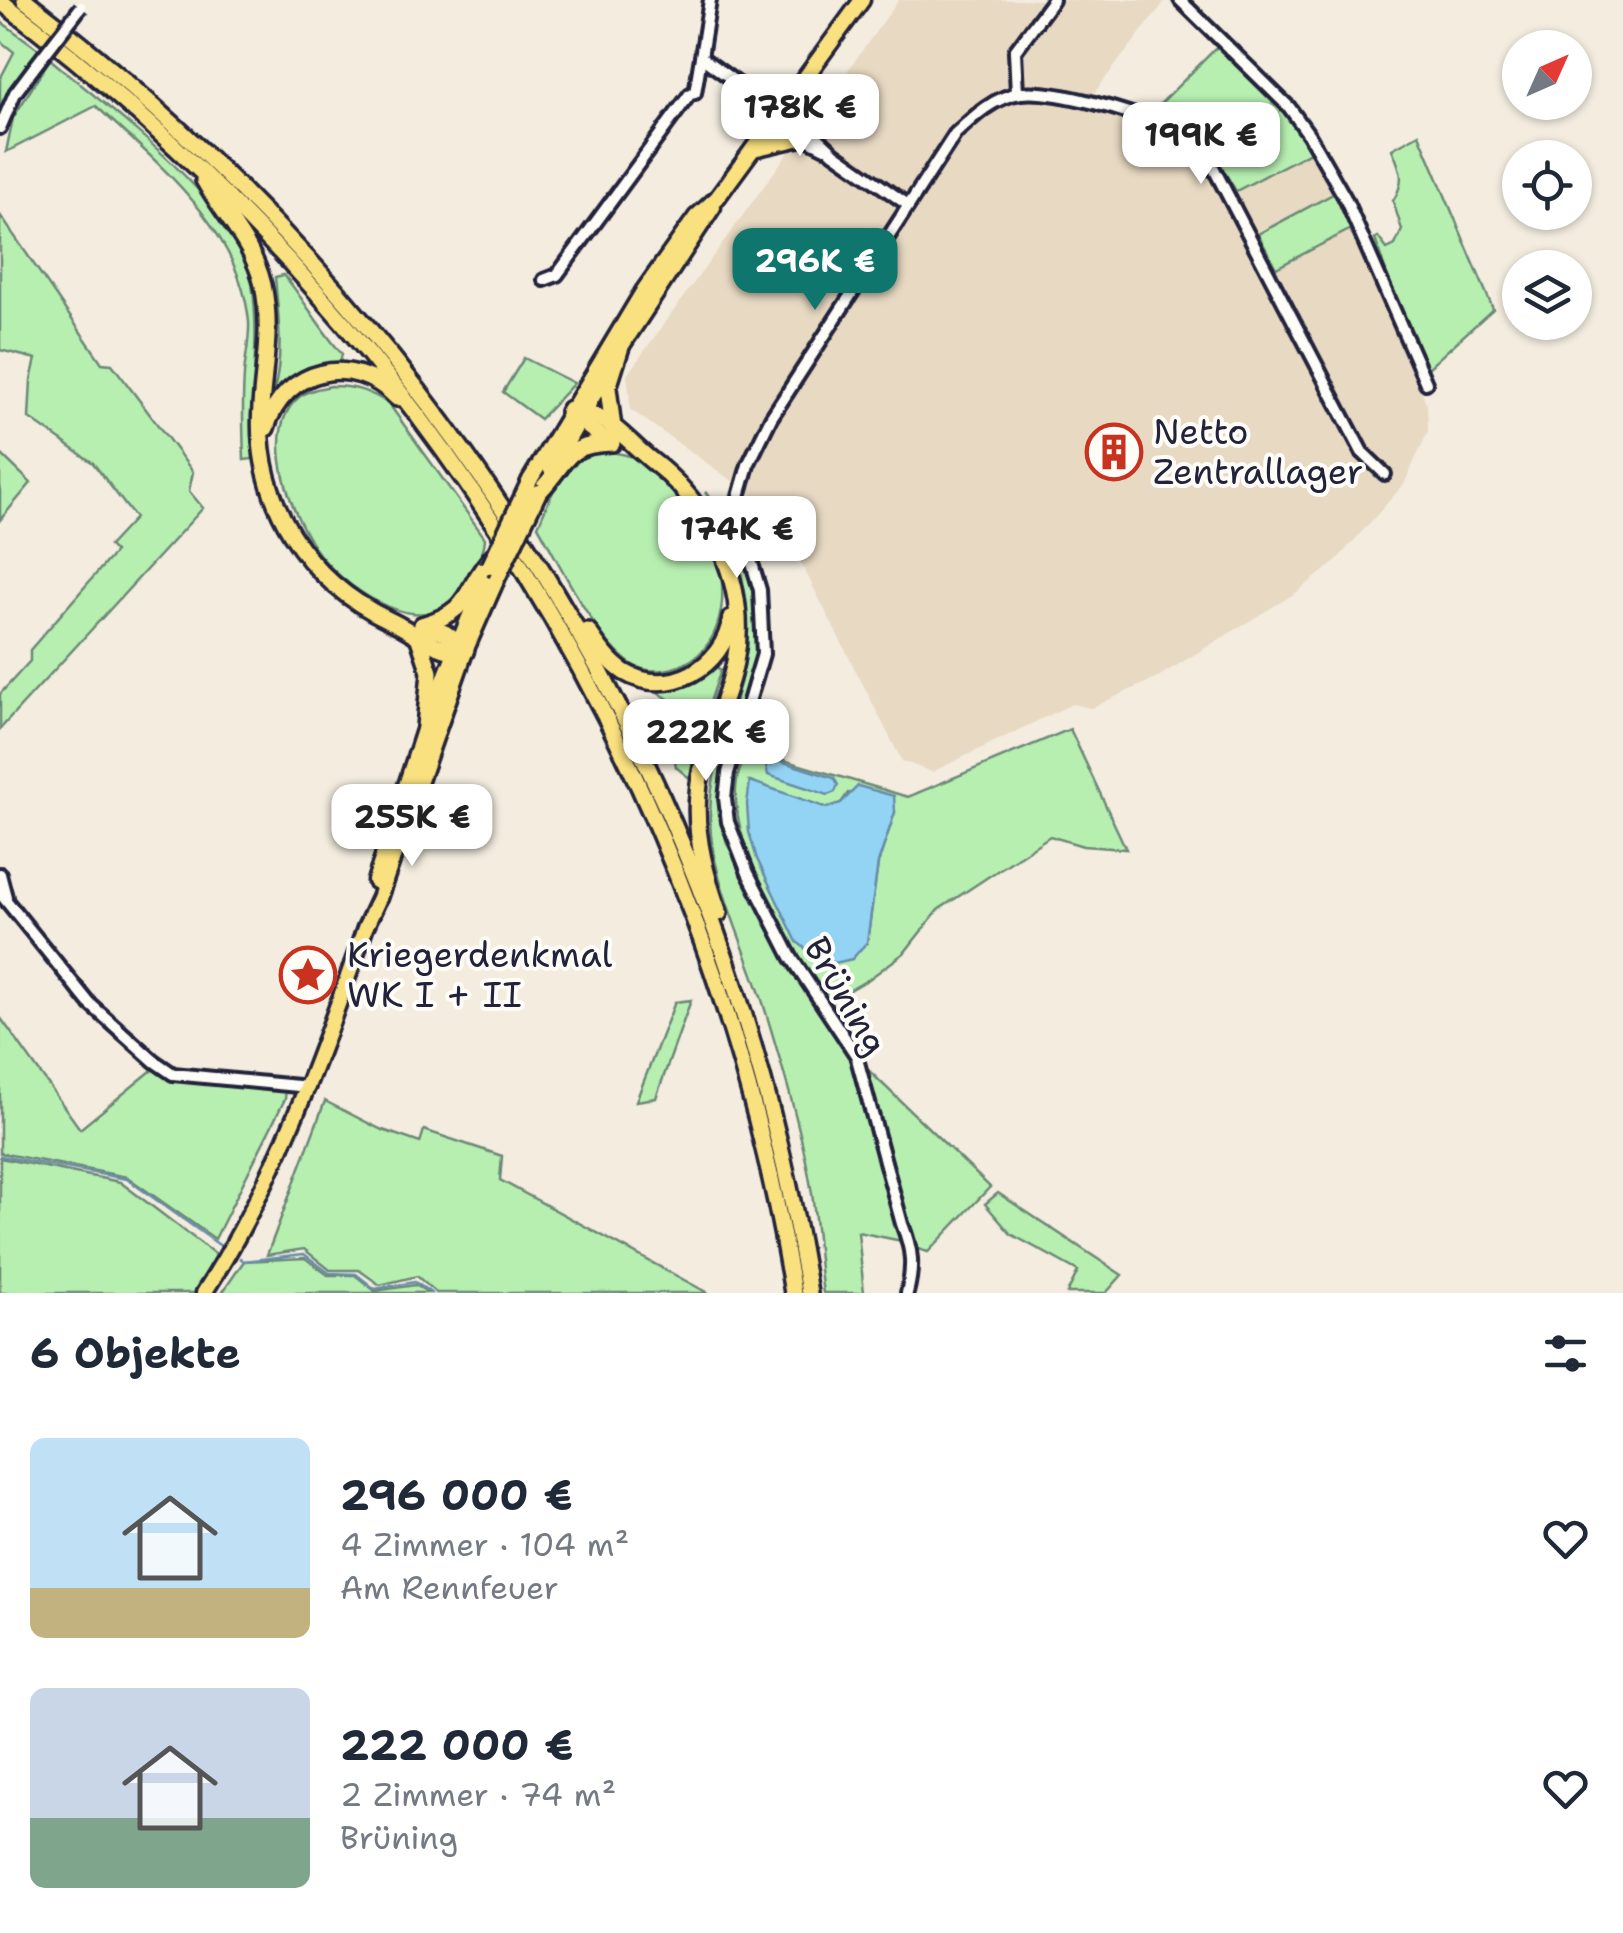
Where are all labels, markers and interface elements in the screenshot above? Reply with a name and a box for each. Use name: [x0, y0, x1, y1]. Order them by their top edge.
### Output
north arrow: [1502, 30, 1592, 120]
map controls: [1502, 30, 1592, 340]
pin: 178K €: [719, 74, 881, 159]
text: 178K €: [743, 85, 857, 128]
pin: 199K €: [1120, 102, 1282, 187]
text: 199K €: [1144, 113, 1258, 156]
button: locate: [1502, 140, 1592, 230]
pin: 296K €: [734, 228, 896, 313]
text: 296K €: [755, 239, 875, 282]
button: layers: [1502, 250, 1592, 340]
place label: Netto Zentrallager: [1153, 408, 1363, 495]
building icon: Netto Zentrallager: [1084, 422, 1144, 482]
pin: 174K €: [656, 496, 818, 581]
text: 174K €: [680, 507, 794, 550]
pin: 222K €: [625, 699, 787, 784]
text: 222K €: [645, 710, 767, 753]
pin: 255K €: [331, 784, 493, 869]
text: 255K €: [353, 795, 471, 838]
street label: Brüning: [794, 928, 899, 1063]
place label: Kriegerdenkmal WK I + II: [347, 931, 613, 1018]
place icon: Kriegerdenkmal WK I + II: [278, 945, 338, 1005]
text: 6 Objekte: [30, 1325, 241, 1381]
icon: filters: [1538, 1326, 1593, 1381]
text: 296 000 €: [340, 1467, 573, 1523]
icon: home: [110, 1478, 230, 1598]
icon: heart: [1538, 1511, 1593, 1566]
text: 4 Zimmer · 104 m²: [340, 1523, 629, 1566]
text: Am Rennfeuer: [340, 1566, 559, 1609]
text: 222 000 €: [340, 1717, 574, 1773]
icon: home: [110, 1728, 230, 1848]
icon: heart: [1538, 1761, 1593, 1816]
text: 2 Zimmer · 74 m²: [340, 1773, 616, 1816]
text: Brüning: [340, 1816, 458, 1859]

